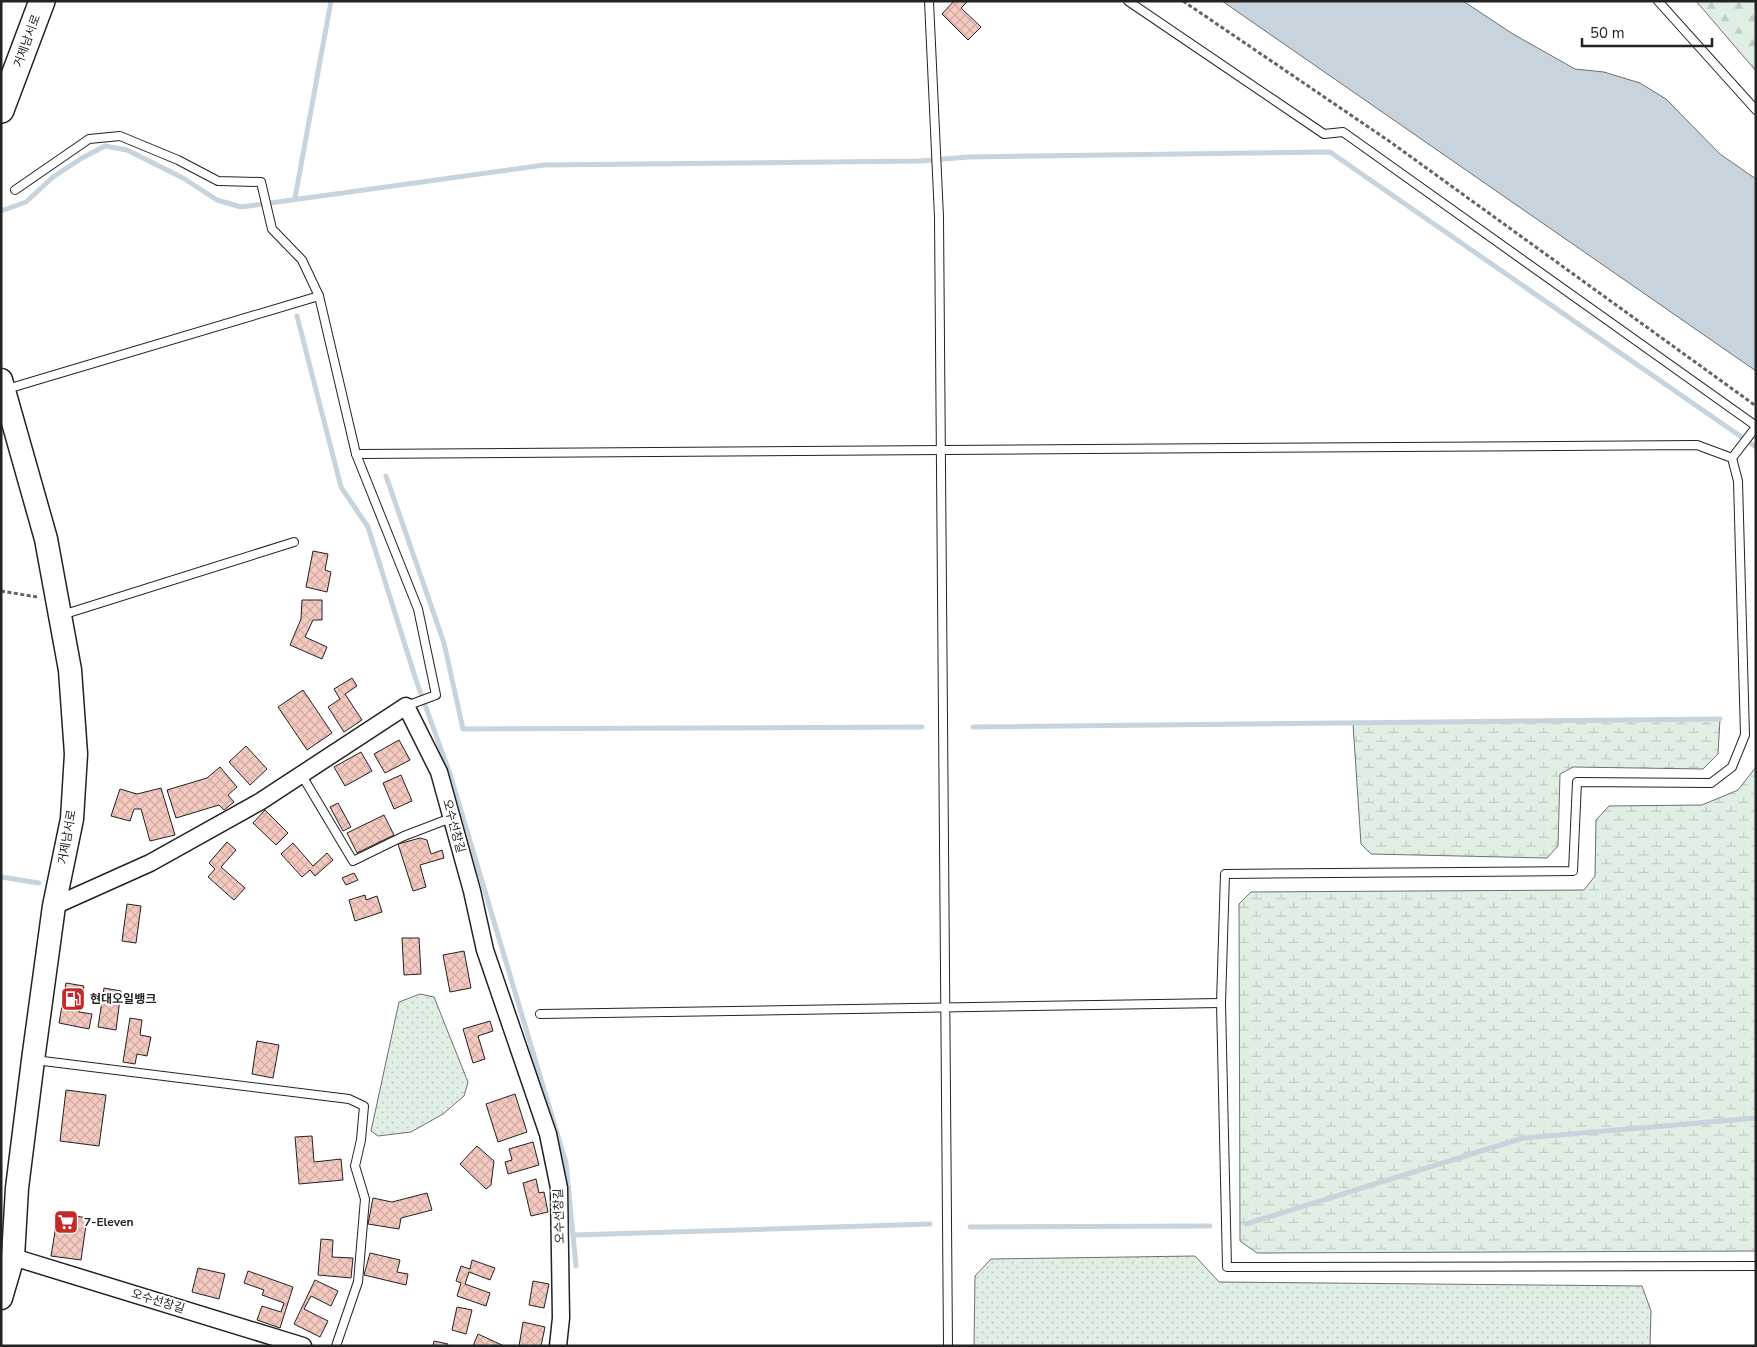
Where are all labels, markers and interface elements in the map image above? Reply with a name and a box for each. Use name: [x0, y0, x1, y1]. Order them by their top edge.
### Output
street label: 거제남서로: [10, 12, 44, 70]
scale bar: [1582, 15, 1712, 47]
text: 50 m: [1590, 23, 1625, 43]
street label: 오수선창길: [439, 797, 469, 855]
street label: 거제남서로: [54, 808, 80, 866]
fuel station icon: 현대오일뱅크: [60, 986, 86, 1012]
place label: 현대오일뱅크: [90, 991, 156, 1007]
street label: 오수선창길: [550, 1188, 568, 1244]
supermarket icon: 7-Eleven: [53, 1209, 79, 1235]
place label: 7-Eleven: [84, 1214, 133, 1230]
street label: 오수선창길: [129, 1285, 187, 1317]

